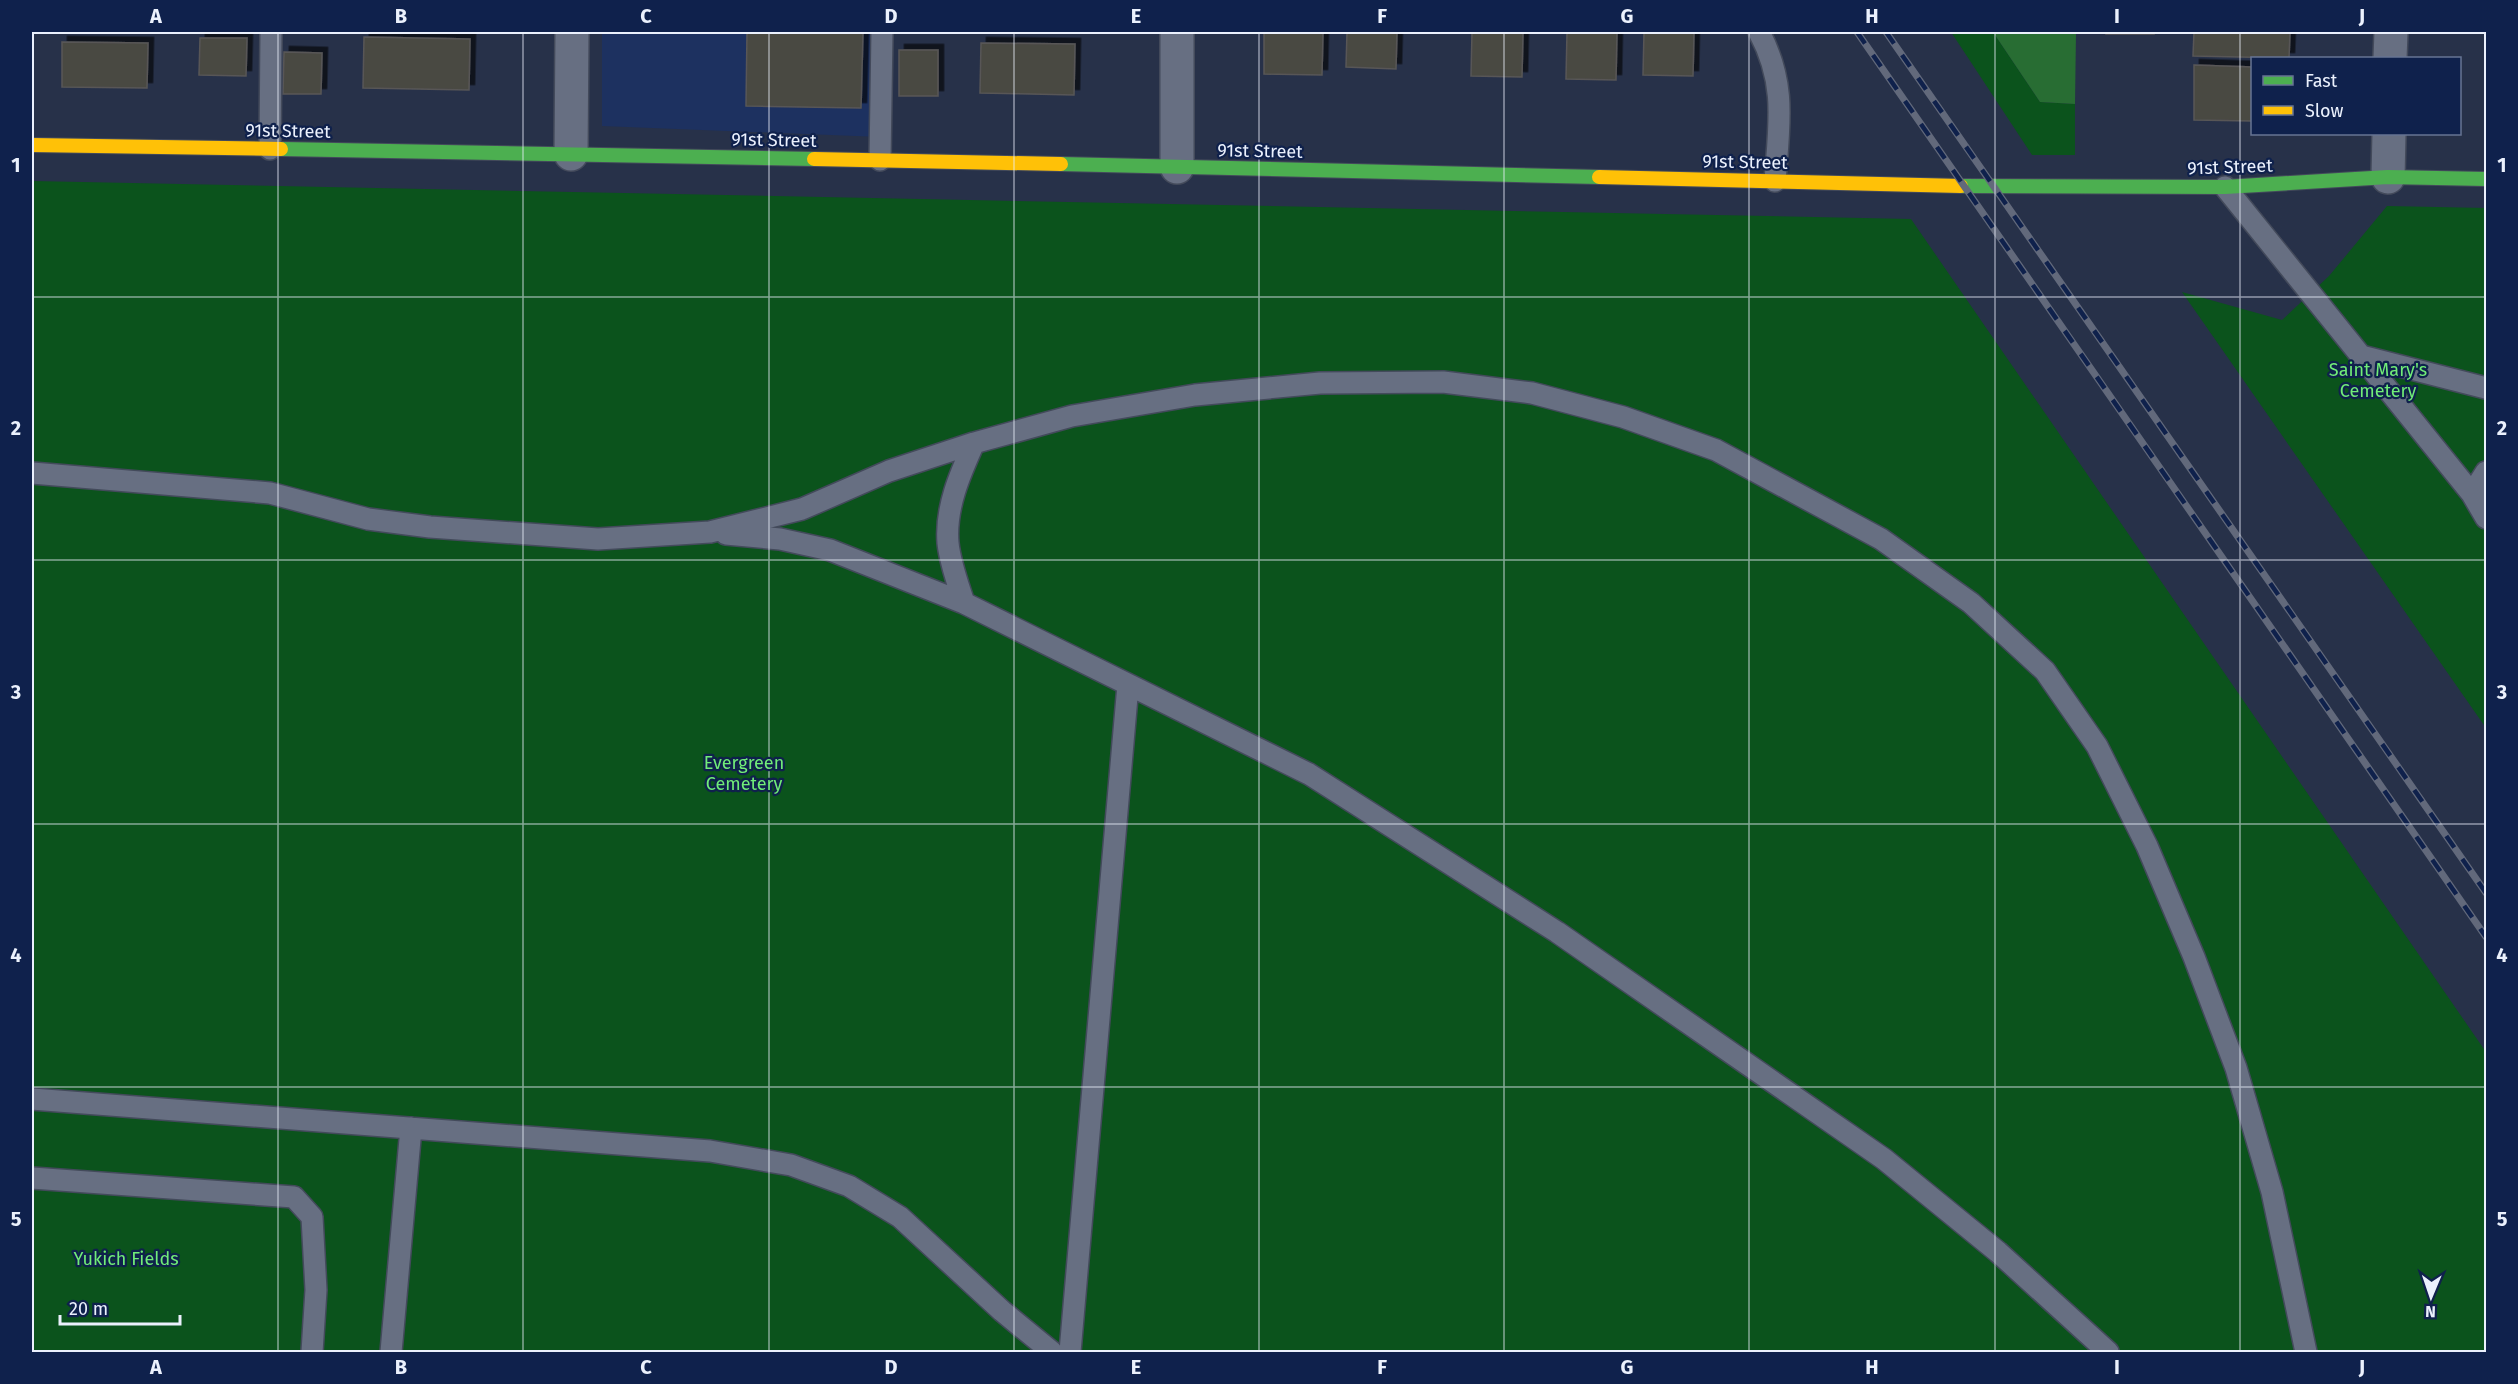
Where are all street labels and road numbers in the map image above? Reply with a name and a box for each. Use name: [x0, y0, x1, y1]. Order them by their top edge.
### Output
street label: 91st Street: [245, 119, 331, 143]
street label: 91st Street: [731, 128, 817, 152]
street label: 91st Street: [1217, 139, 1303, 163]
street label: 91st Street: [1702, 150, 1788, 174]
street label: 91st Street: [2187, 154, 2274, 179]

